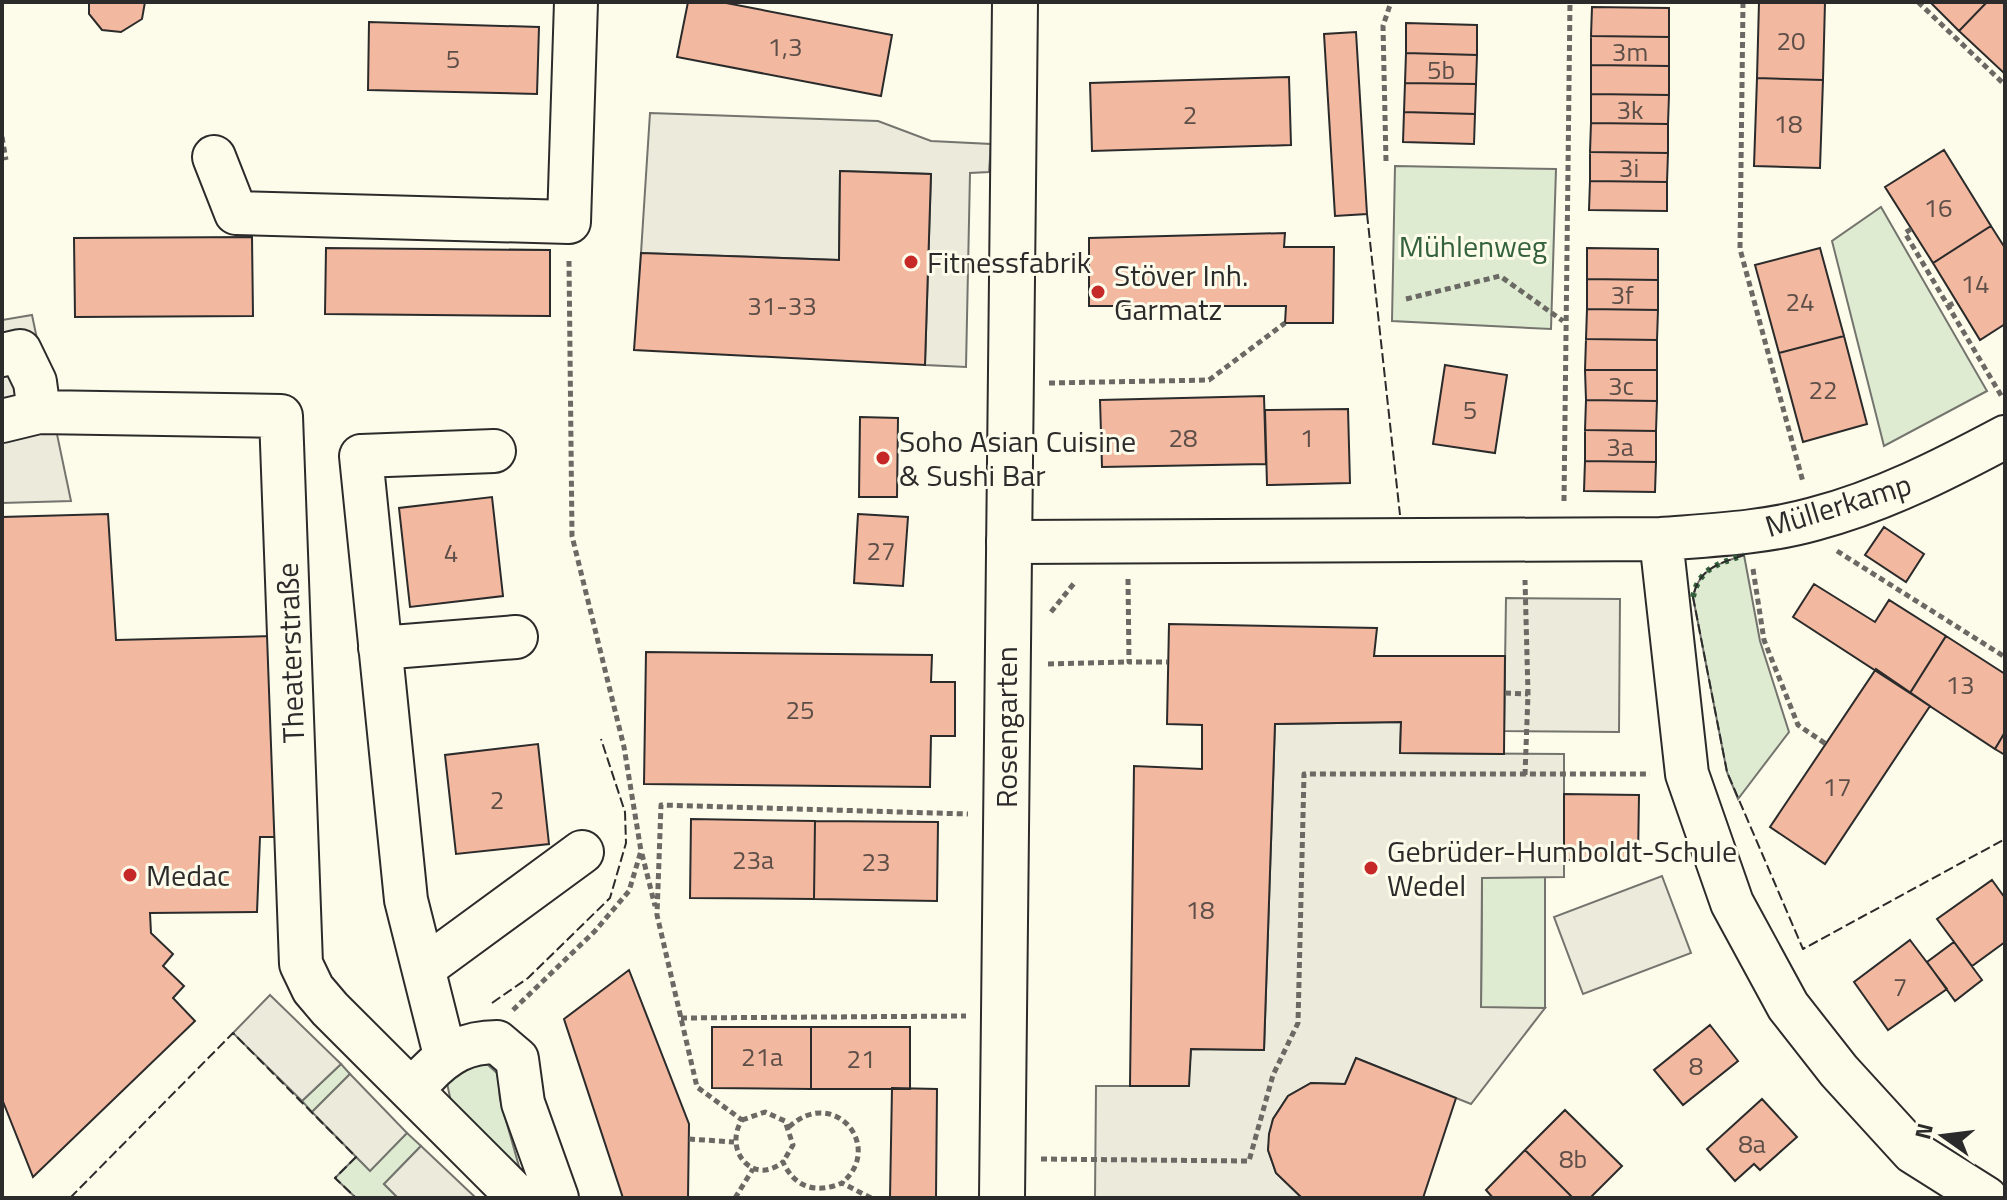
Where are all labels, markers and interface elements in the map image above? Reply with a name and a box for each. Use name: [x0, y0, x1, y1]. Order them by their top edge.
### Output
house number: 20: [1776, 21, 1806, 60]
house number: 1,3: [768, 27, 802, 66]
house number: 3m: [1612, 32, 1648, 71]
house number: 5: [446, 39, 460, 78]
house number: 5b: [1427, 50, 1455, 89]
house number: 3k: [1616, 90, 1644, 129]
house number: 2: [1183, 95, 1197, 134]
house number: 18: [1773, 104, 1803, 143]
house number: 3i: [1619, 148, 1639, 187]
house number: 16: [1923, 188, 1953, 227]
park label: Mühlenweg: [1399, 223, 1547, 269]
place label: Fitnessfabrik: [927, 239, 1091, 285]
place label: Stöver Inh. Garmatz: [1114, 252, 1248, 332]
marker: Fitnessfabrik: [902, 253, 920, 271]
house number: 14: [1960, 264, 1990, 303]
house number: 3f: [1610, 275, 1634, 314]
house number: 24: [1785, 282, 1815, 321]
marker: Stöver Inh. Garmatz: [1089, 283, 1107, 301]
house number: 31-33: [747, 286, 817, 325]
house number: 3c: [1608, 366, 1634, 405]
house number: 22: [1808, 370, 1838, 409]
house number: 5: [1463, 390, 1477, 429]
place label: Soho Asian Cuisine & Sushi Bar: [899, 418, 1136, 498]
house number: 28: [1168, 418, 1198, 457]
house number: 1: [1300, 418, 1314, 457]
house number: 3a: [1606, 427, 1634, 466]
marker: Soho Asian Cuisine & Sushi Bar: [874, 449, 892, 467]
street label: Müllerkamp: [1759, 461, 1917, 549]
house number: 27: [866, 531, 896, 570]
house number: 4: [444, 533, 458, 572]
street label: Theaterstraße: [264, 562, 316, 744]
street label: Rosengarten: [983, 646, 1029, 808]
house number: 13: [1945, 665, 1975, 704]
house number: 25: [785, 690, 815, 729]
house number: 17: [1822, 767, 1852, 806]
house number: 2: [490, 780, 504, 819]
place label: Gebrüder-Humboldt-Schule Wedel: [1387, 828, 1737, 908]
house number: 23a: [732, 840, 774, 879]
house number: 23: [861, 842, 891, 881]
place label: Medac: [146, 852, 230, 898]
marker: Gebrüder-Humboldt-Schule Wedel: [1362, 859, 1380, 877]
marker: Medac: [121, 866, 139, 884]
house number: 18: [1185, 890, 1215, 929]
house number: 7: [1893, 967, 1907, 1006]
house number: 21a: [741, 1037, 783, 1076]
house number: 21: [846, 1039, 876, 1078]
house number: 8: [1689, 1046, 1703, 1085]
north arrow: [1903, 1096, 1983, 1176]
text: N: [1905, 1120, 1942, 1143]
house number: 8a: [1738, 1124, 1766, 1163]
house number: 8b: [1559, 1139, 1587, 1178]

